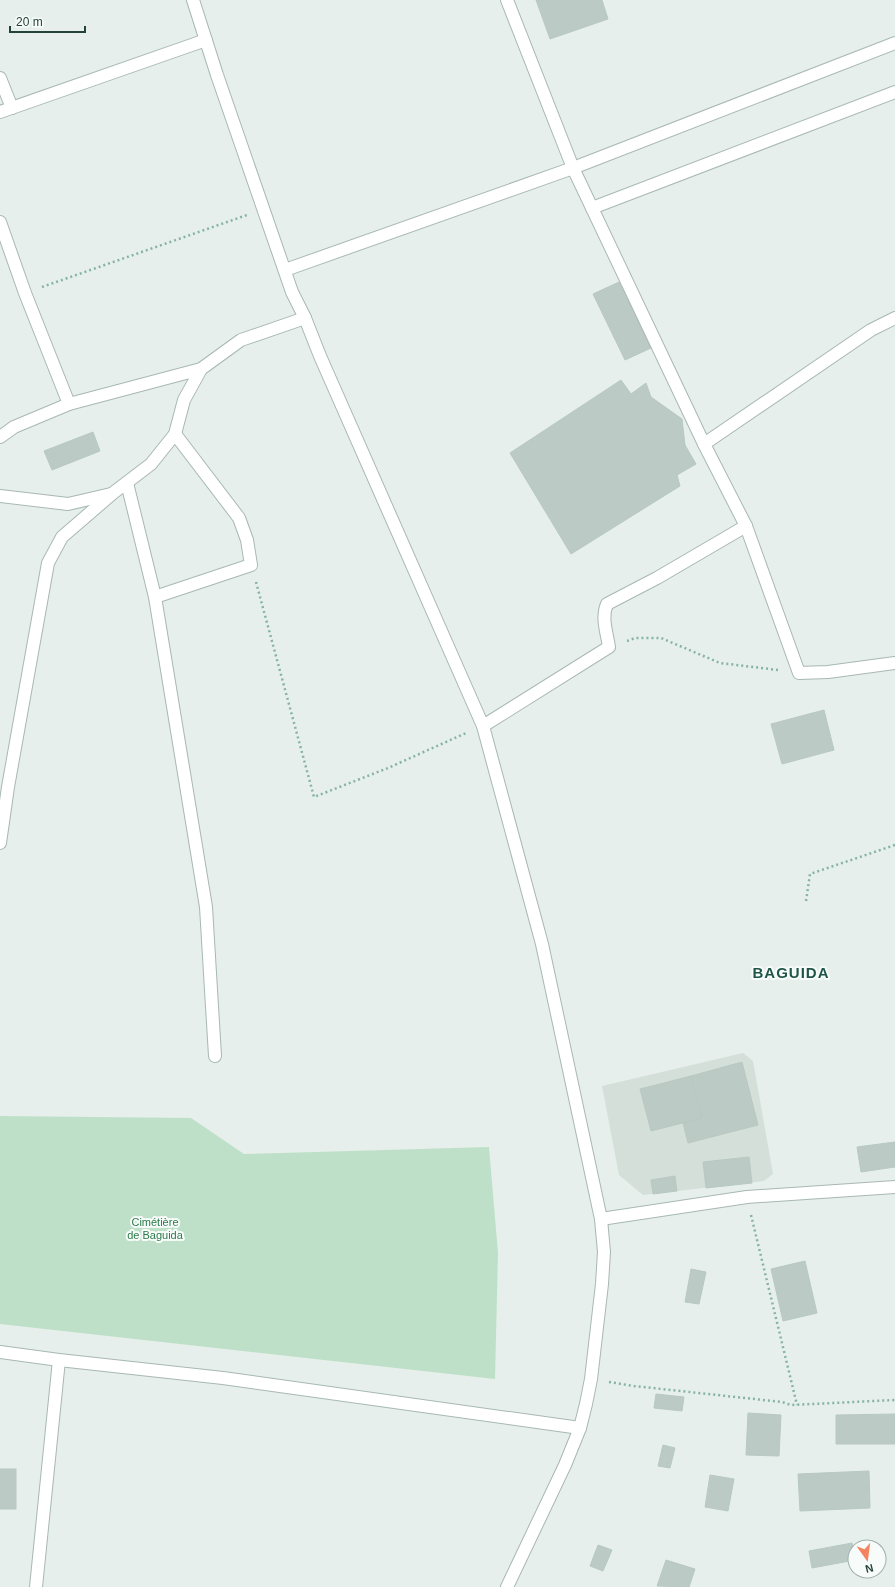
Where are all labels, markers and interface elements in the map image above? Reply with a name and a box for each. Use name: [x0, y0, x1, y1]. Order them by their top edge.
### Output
scale bar: [10, 8, 85, 34]
text: 20 m: [16, 15, 43, 29]
district label: BAGUIDA: [753, 964, 830, 981]
park label: Cimétière de Baguida: [127, 1216, 184, 1241]
north arrow: [847, 1539, 887, 1579]
text: N: [864, 1562, 875, 1575]

